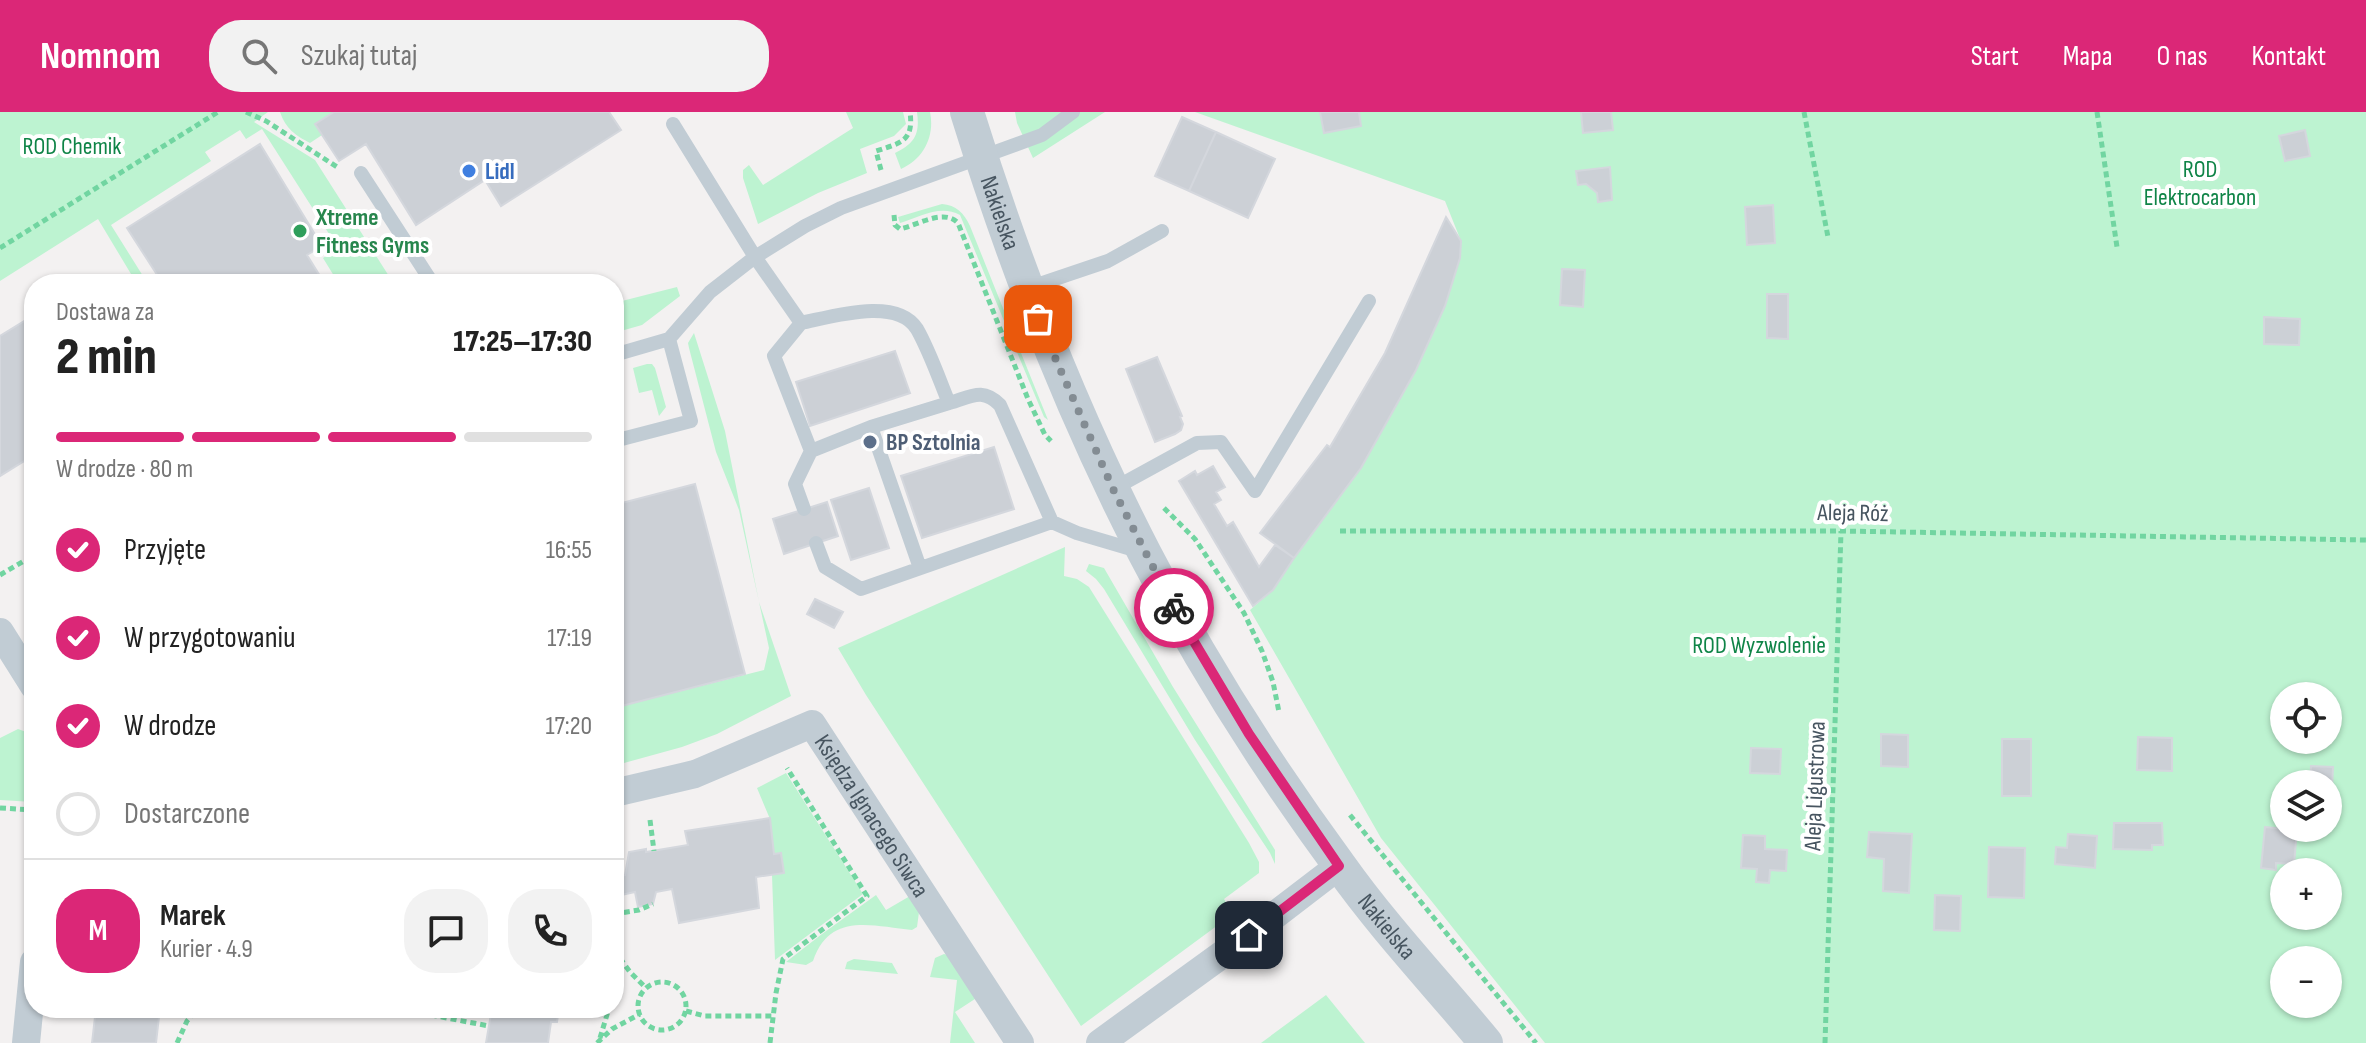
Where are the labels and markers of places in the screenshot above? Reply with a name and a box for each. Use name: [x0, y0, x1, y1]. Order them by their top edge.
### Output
place label: Lidl: [485, 157, 515, 186]
marker: Lidl: [460, 162, 478, 180]
place label: Xtreme Fitness Gyms: [315, 203, 429, 260]
marker: Xtreme Fitness Gyms: [291, 222, 309, 240]
pin: [1004, 285, 1072, 353]
place label: BP Sztolnia: [886, 428, 981, 457]
marker: BP Sztolnia: [861, 433, 879, 451]
pin: [1215, 901, 1283, 969]

